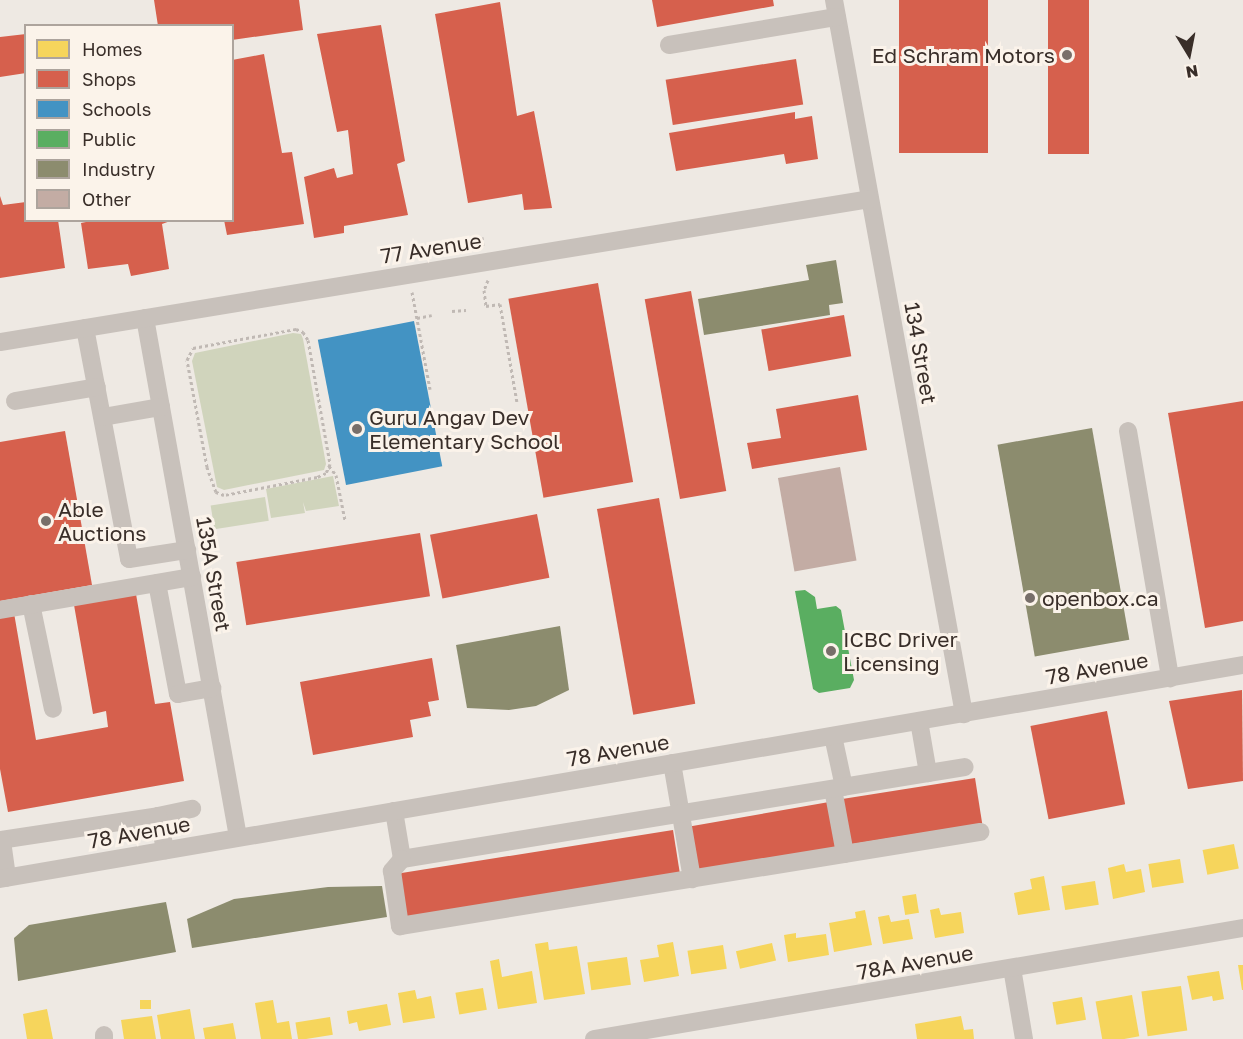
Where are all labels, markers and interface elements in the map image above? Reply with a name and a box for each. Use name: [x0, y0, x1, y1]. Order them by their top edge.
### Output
legend: [24, 24, 234, 222]
north arrow: [1159, 24, 1219, 84]
text: Homes: [82, 38, 142, 60]
place label: Ed Schram Motors: [872, 42, 1055, 68]
marker: Ed Schram Motors: [1060, 48, 1074, 62]
text: N: [1184, 61, 1200, 83]
text: Shops: [82, 68, 136, 90]
text: Schools: [82, 98, 151, 120]
text: Public: [82, 128, 136, 150]
text: Industry: [82, 158, 155, 180]
text: Other: [82, 188, 131, 210]
street label: 77 Avenue: [379, 228, 483, 268]
street label: 134 Street: [900, 300, 942, 406]
place label: Guru Angav Dev Elementary School: [369, 404, 560, 454]
marker: Guru Angav Dev Elementary School: [350, 422, 364, 436]
place label: Able Auctions: [58, 496, 146, 546]
marker: Able Auctions: [39, 514, 53, 528]
street label: 135A Street: [192, 515, 236, 633]
place label: openbox.ca: [1042, 585, 1159, 611]
marker: openbox.ca: [1023, 591, 1037, 605]
place label: ICBC Driver Licensing: [843, 626, 958, 676]
marker: ICBC Driver Licensing: [824, 644, 838, 658]
street label: 78 Avenue: [1044, 647, 1150, 689]
street label: 78 Avenue: [565, 729, 671, 771]
street label: 78 Avenue: [86, 811, 192, 853]
street label: 78A Avenue: [855, 939, 975, 985]

